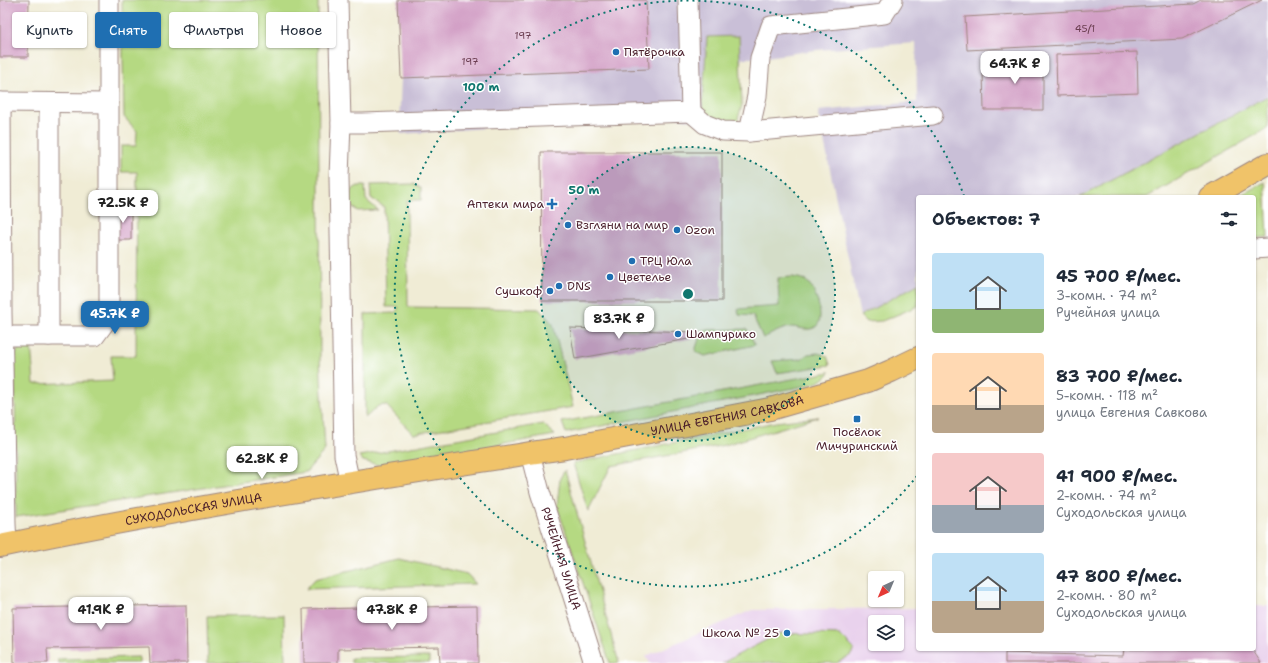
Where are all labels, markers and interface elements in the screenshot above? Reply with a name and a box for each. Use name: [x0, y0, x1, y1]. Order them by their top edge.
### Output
chip: Купить: [12, 12, 87, 48]
chip: Снять: [95, 12, 161, 48]
chip: Фильтры: [169, 12, 258, 48]
chip: Новое: [266, 12, 336, 48]
house number: 45/1: [1075, 22, 1095, 35]
house number: 197: [514, 29, 532, 42]
place label: Пятёрочка: [624, 44, 685, 60]
marker: Пятёрочка: [611, 47, 621, 57]
pin: 64.7K ₽: [978, 51, 1052, 85]
house number: 197: [461, 55, 479, 68]
text: 64.7K ₽: [989, 55, 1041, 72]
text: 100 m: [463, 79, 500, 95]
text: 50 m: [569, 182, 600, 198]
pin: 72.5K ₽: [86, 190, 160, 224]
text: 72.5K ₽: [97, 194, 149, 211]
place label: Аптеки мира: [467, 196, 545, 212]
marker: Аптеки мира: [547, 199, 557, 209]
text: Объектов: 7: [932, 208, 1041, 230]
icon: filters: [1218, 208, 1240, 230]
place label: Взгляни на мир: [576, 217, 668, 233]
marker: Взгляни на мир: [563, 220, 573, 230]
place label: Ozon: [685, 222, 715, 238]
marker: Ozon: [672, 225, 682, 235]
place label: ТРЦ Юла: [640, 253, 692, 269]
marker: ТРЦ Юла: [627, 256, 637, 266]
text: 45 700 ₽/мес.: [1056, 265, 1181, 287]
place label: Цветелье: [618, 269, 672, 285]
icon: home: [964, 269, 1012, 317]
marker: Цветелье: [605, 272, 615, 282]
place label: DNS: [567, 278, 591, 294]
marker: DNS: [554, 281, 564, 291]
place label: Сушкоф: [495, 283, 542, 299]
marker: Сушкоф: [545, 286, 555, 296]
centre of rings: [681, 287, 695, 301]
text: 3-комн. · 74 m²: [1056, 287, 1157, 304]
pin: 45.7K ₽: [78, 301, 152, 335]
text: Ручейная улица: [1056, 304, 1160, 321]
text: 45.7K ₽: [90, 305, 140, 322]
pin: 83.7K ₽: [582, 306, 656, 340]
text: 83.7K ₽: [593, 310, 645, 327]
place label: Шампурико: [686, 326, 756, 342]
marker: Шампурико: [673, 329, 683, 339]
text: 83 700 ₽/мес.: [1056, 365, 1183, 387]
icon: home: [964, 369, 1012, 417]
text: 5-комн. · 118 m²: [1056, 387, 1158, 404]
street label: УЛИЦА ЕВГЕНИЯ САВКОВА: [649, 392, 806, 440]
text: улица Евгения Савкова: [1056, 404, 1207, 421]
marker: Посёлок Мичуринский: [852, 414, 862, 424]
place label: Посёлок Мичуринский: [816, 424, 898, 454]
pin: 62.8K ₽: [225, 446, 299, 480]
text: 62.8K ₽: [236, 450, 288, 467]
text: 41 900 ₽/мес.: [1056, 465, 1178, 487]
icon: home: [964, 469, 1012, 517]
text: 2-комн. · 74 m²: [1056, 487, 1157, 504]
street label: СУХОДОЛЬСКАЯ УЛИЦА: [124, 489, 263, 529]
text: Суходольская улица: [1056, 504, 1187, 521]
street label: РУЧЕЙНАЯ УЛИЦА: [537, 505, 585, 612]
text: 47 800 ₽/мес.: [1056, 565, 1182, 587]
icon: home: [964, 569, 1012, 617]
north arrow: [868, 571, 904, 607]
map controls: [868, 571, 904, 651]
text: 2-комн. · 80 m²: [1056, 587, 1157, 604]
pin: 41.9K ₽: [64, 597, 138, 631]
pin: 47.8K ₽: [355, 597, 429, 631]
text: 41.9K ₽: [77, 601, 125, 618]
text: 47.8K ₽: [366, 601, 418, 618]
text: Суходольская улица: [1056, 604, 1187, 621]
button: layers: [868, 615, 904, 651]
place label: Школа № 25: [702, 625, 779, 641]
marker: Школа № 25: [782, 628, 792, 638]

